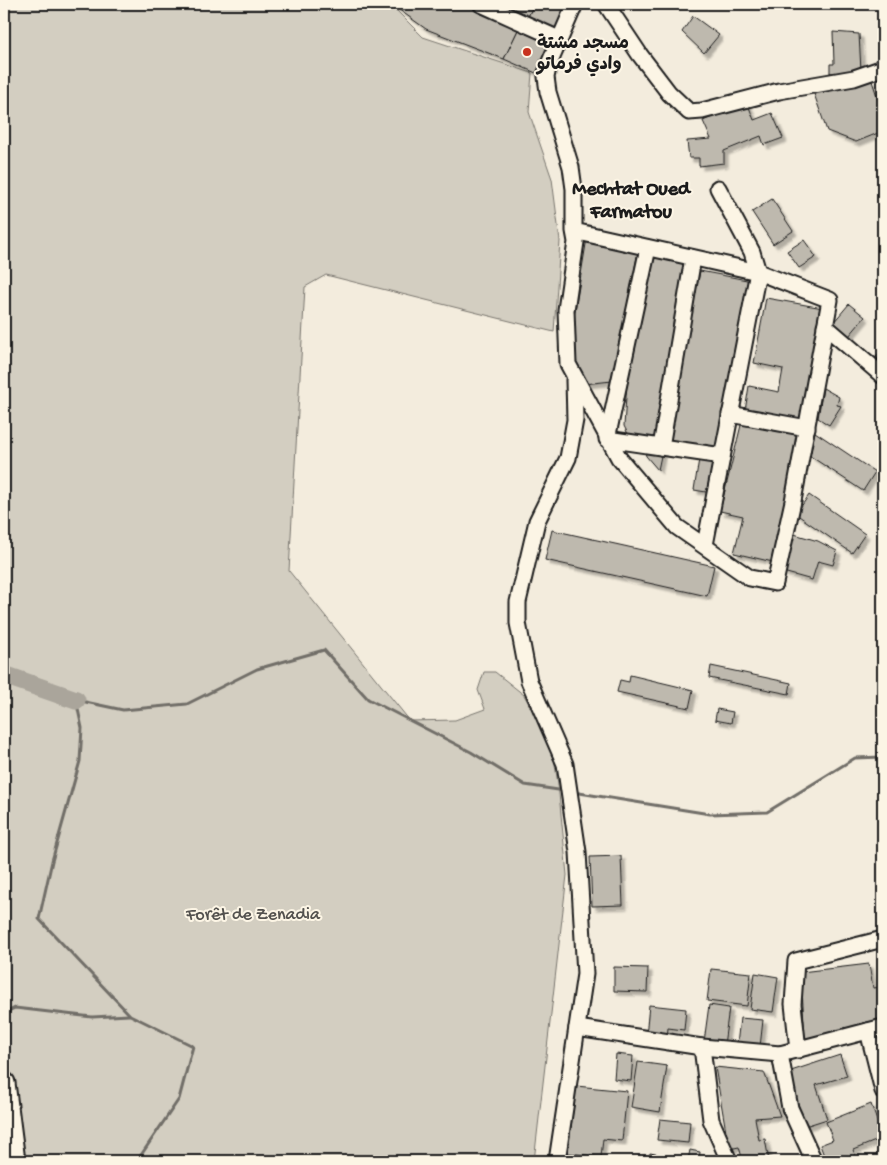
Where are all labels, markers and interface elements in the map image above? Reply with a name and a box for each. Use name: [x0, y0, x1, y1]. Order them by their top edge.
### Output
place label: مسجد مشتة وادي فرماتو: [535, 33, 629, 77]
marker: مسجد مشتة وادي فرماتو: [521, 46, 533, 58]
district label: Mechtat Oued Farmatou: [572, 179, 692, 225]
park label: Forêt de Zenadia: [185, 905, 321, 926]

